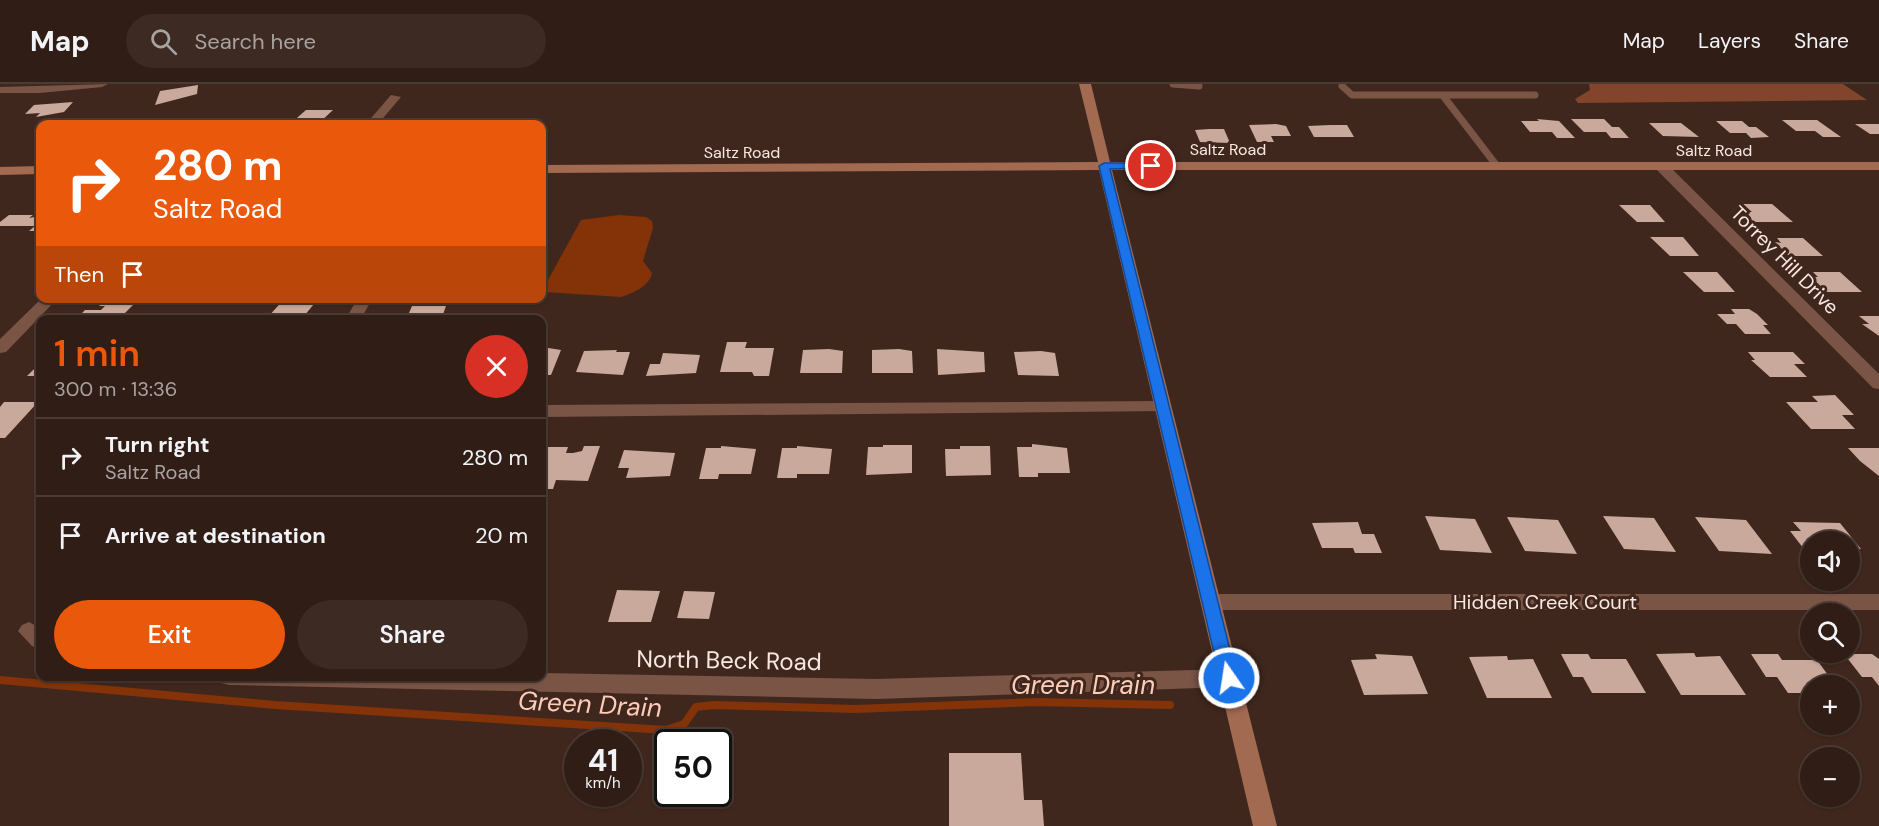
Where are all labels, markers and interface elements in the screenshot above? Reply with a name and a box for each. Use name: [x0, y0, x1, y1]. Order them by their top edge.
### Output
search box: [126, 14, 546, 68]
text: Map: [30, 23, 90, 60]
icon: search: [147, 25, 180, 58]
text: Search here: [195, 27, 316, 56]
text: Map: [1623, 27, 1665, 55]
text: Layers: [1698, 27, 1761, 55]
text: Share: [1794, 27, 1849, 55]
text: 280 m: [153, 138, 283, 193]
street label: Saltz Road: [1190, 139, 1266, 160]
pin: [1125, 140, 1176, 191]
street label: Saltz Road: [1676, 140, 1752, 161]
street label: Saltz Road: [704, 142, 780, 163]
icon: right: [54, 144, 132, 222]
icon: arrive: [1134, 149, 1167, 182]
text: Saltz Road: [153, 191, 282, 226]
street label: Torrey Hill Drive: [1725, 200, 1845, 320]
icon: arrive: [116, 258, 149, 291]
text: Then: [54, 260, 104, 289]
text: 1 min: [54, 330, 140, 377]
button: close: [465, 335, 528, 398]
text: 300 m · 13:36: [54, 376, 177, 402]
text: Turn right: [105, 430, 210, 459]
icon: right: [54, 441, 87, 474]
text: 280 m: [462, 443, 528, 472]
text: Saltz Road: [105, 459, 201, 485]
icon: arrive: [54, 519, 87, 552]
text: Arrive at destination: [105, 521, 326, 550]
text: 20 m: [475, 521, 528, 550]
map controls: [1800, 531, 1860, 807]
button: sound: [1800, 531, 1860, 591]
street label: Hidden Creek Court: [1453, 589, 1637, 615]
button: Exit: [54, 600, 285, 669]
button: Share: [297, 600, 528, 669]
button: search: [1800, 603, 1860, 663]
street label: North Beck Road: [636, 643, 822, 677]
position arrow: [1197, 646, 1261, 710]
water label: Green Drain: [1011, 668, 1155, 702]
button: +: [1800, 675, 1860, 735]
water label: Green Drain: [517, 683, 663, 725]
speed limit sign: 50: [654, 729, 732, 807]
text: 41: [588, 741, 618, 780]
button: −: [1800, 747, 1860, 807]
text: km/h: [585, 773, 621, 793]

